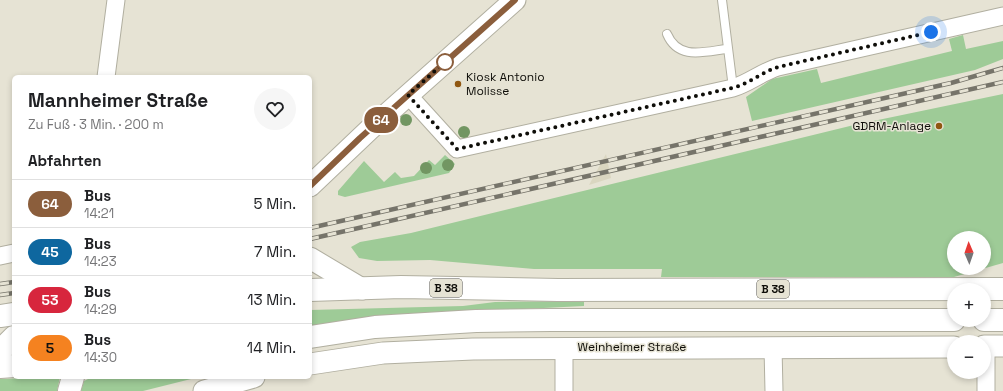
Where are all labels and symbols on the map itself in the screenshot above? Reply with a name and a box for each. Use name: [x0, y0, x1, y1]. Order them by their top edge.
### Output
your location: [921, 22, 941, 42]
unlabelled marker: [436, 53, 454, 71]
place label: Kiosk Antonio Molisse: [466, 69, 545, 99]
marker: Kiosk Antonio Molisse: [453, 79, 463, 89]
line badge: 64: [363, 107, 399, 133]
place label: GDRM-Anlage: [852, 118, 931, 134]
marker: GDRM-Anlage: [934, 121, 944, 131]
north arrow: [947, 231, 991, 275]
road number: B 38: [430, 279, 462, 297]
road number: B 38: [757, 280, 789, 298]
street label: Weinheimer Straße: [578, 339, 686, 355]

